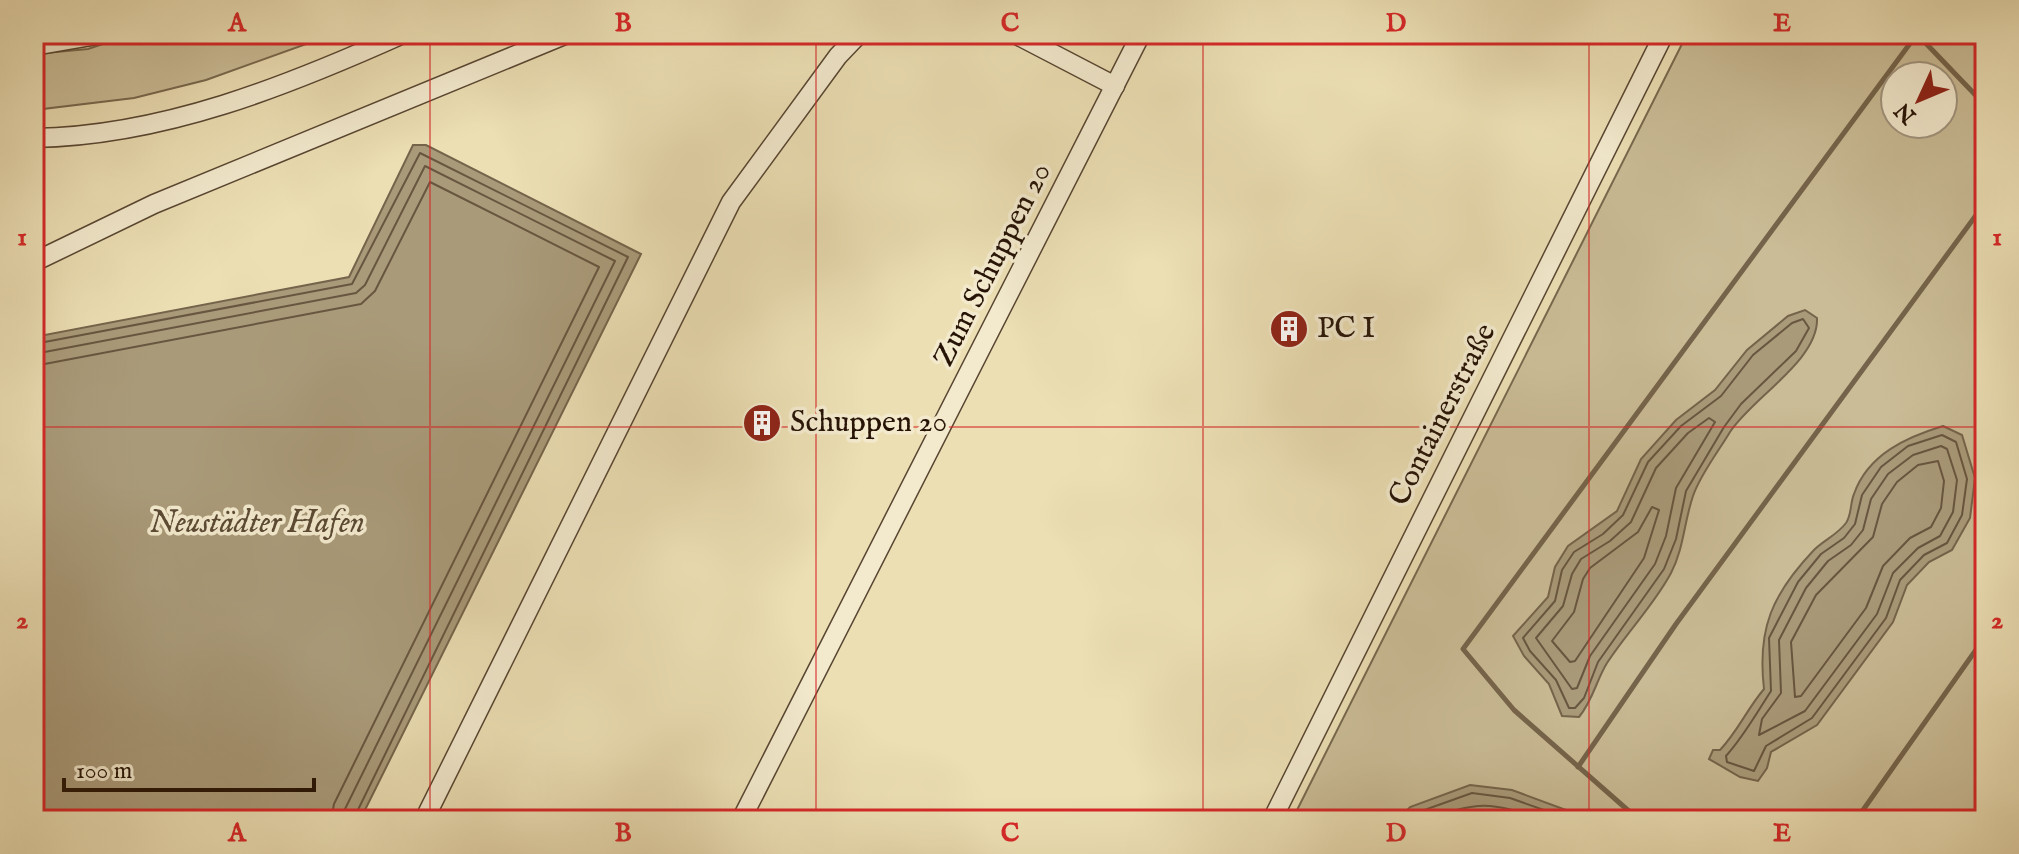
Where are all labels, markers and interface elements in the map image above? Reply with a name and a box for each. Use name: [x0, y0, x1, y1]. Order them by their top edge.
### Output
text: A: [227, 7, 247, 40]
text: B: [614, 7, 632, 40]
text: C: [1001, 7, 1020, 40]
text: D: [1386, 7, 1407, 40]
text: E: [1773, 7, 1791, 40]
north arrow: [1879, 60, 1959, 140]
text: N: [1889, 96, 1923, 130]
street label: Zum Schuppen 20: [925, 157, 1061, 373]
text: 1: [17, 221, 27, 254]
text: 1: [1992, 221, 2002, 254]
building icon: PC I: [1268, 308, 1310, 350]
place label: PC I: [1317, 310, 1375, 348]
street label: Containerstraße: [1381, 317, 1505, 513]
building icon: Schuppen 20: [741, 402, 783, 444]
place label: Schuppen 20: [790, 404, 947, 442]
water label: Neustädter Hafen: [149, 503, 365, 544]
text: 2: [16, 604, 28, 637]
text: 2: [1991, 604, 2003, 637]
scale bar: [64, 742, 314, 792]
text: 100 m: [76, 756, 132, 787]
text: A: [227, 817, 247, 850]
text: B: [614, 817, 632, 850]
text: C: [1001, 817, 1020, 850]
text: D: [1386, 817, 1407, 850]
text: E: [1773, 817, 1791, 850]

